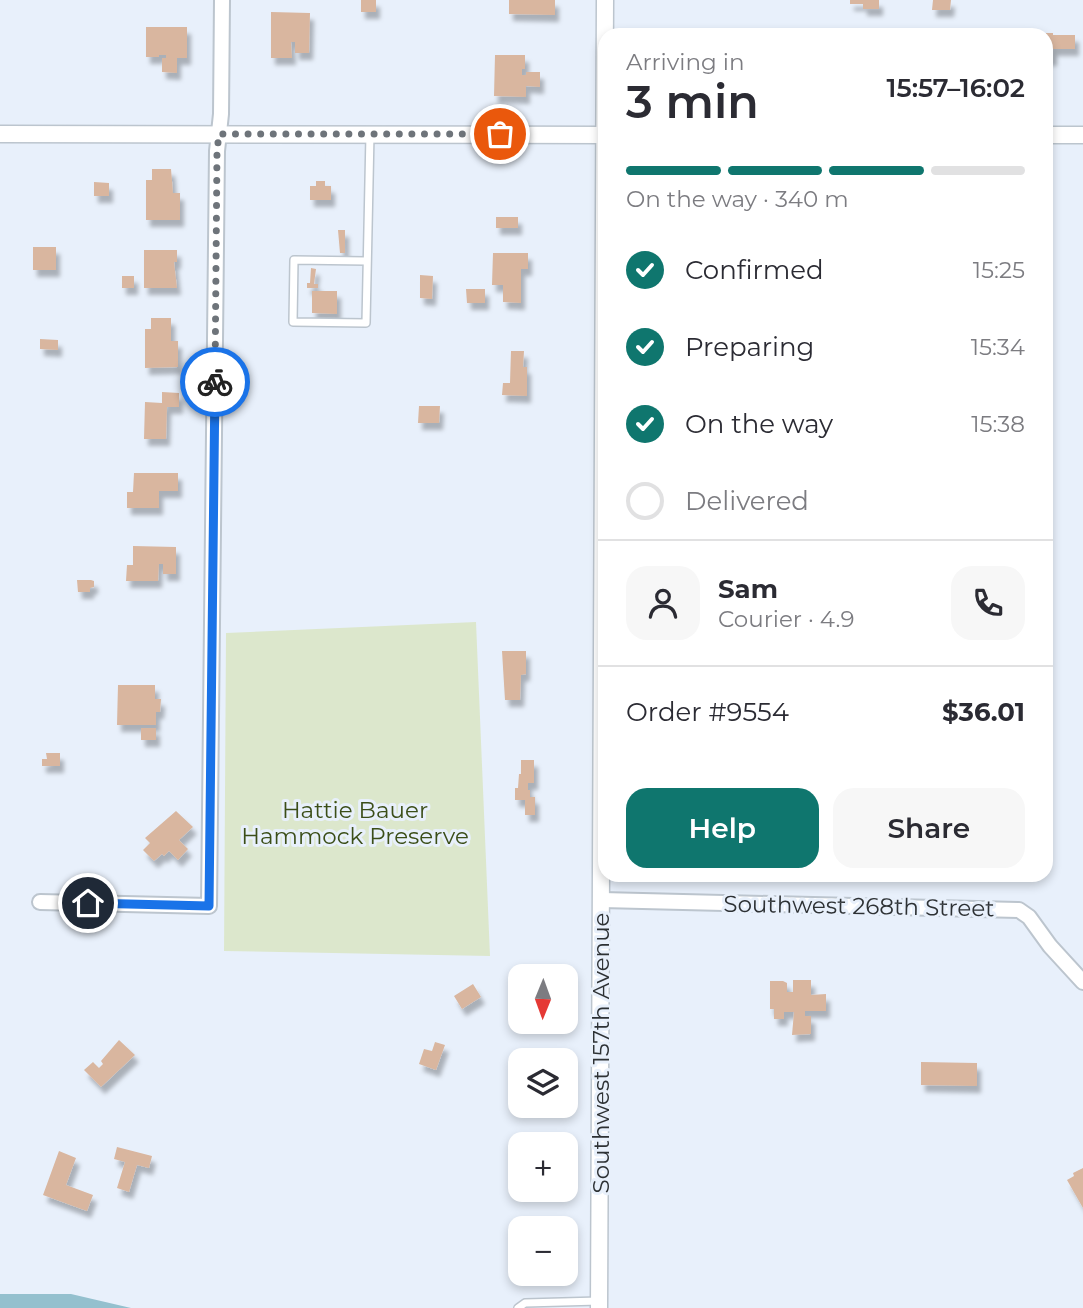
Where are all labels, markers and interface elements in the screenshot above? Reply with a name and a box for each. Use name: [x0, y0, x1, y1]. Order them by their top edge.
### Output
text: Arriving in: [626, 48, 745, 76]
text: 15:57–16:02: [887, 72, 1025, 104]
text: 3 min: [626, 73, 759, 130]
pin: [470, 104, 530, 164]
icon: bag: [481, 115, 519, 153]
text: On the way · 340 m: [626, 185, 849, 213]
icon: check: [626, 251, 664, 289]
text: Confirmed: [685, 254, 824, 286]
text: 15:25: [973, 256, 1025, 284]
icon: check: [626, 328, 664, 366]
text: Preparing: [685, 331, 814, 363]
text: 15:34: [971, 333, 1025, 361]
courier: [180, 347, 250, 417]
icon: bike: [196, 363, 234, 401]
icon: check: [626, 405, 664, 443]
text: On the way: [685, 408, 833, 440]
text: 15:38: [971, 410, 1025, 438]
text: Delivered: [685, 485, 809, 517]
button: person: [626, 566, 700, 640]
button: phone: [951, 566, 1025, 640]
text: Sam: [718, 573, 778, 605]
text: Courier · 4.9: [718, 605, 854, 633]
text: Order #9554: [626, 696, 789, 728]
text: $36.01: [942, 696, 1025, 728]
button: Help: [626, 788, 819, 868]
button: Share: [833, 788, 1025, 868]
park label: Hattie Bauer Hammock Preserve: [241, 796, 469, 850]
pin: [58, 873, 118, 933]
icon: home: [69, 884, 107, 922]
street label: Southwest 268th Street: [723, 890, 995, 922]
street label: Southwest 157th Avenue: [587, 913, 615, 1193]
north arrow: [508, 964, 578, 1034]
map controls: [508, 964, 578, 1286]
button: layers: [508, 1048, 578, 1118]
button: +: [508, 1132, 578, 1202]
button: −: [508, 1216, 578, 1286]

